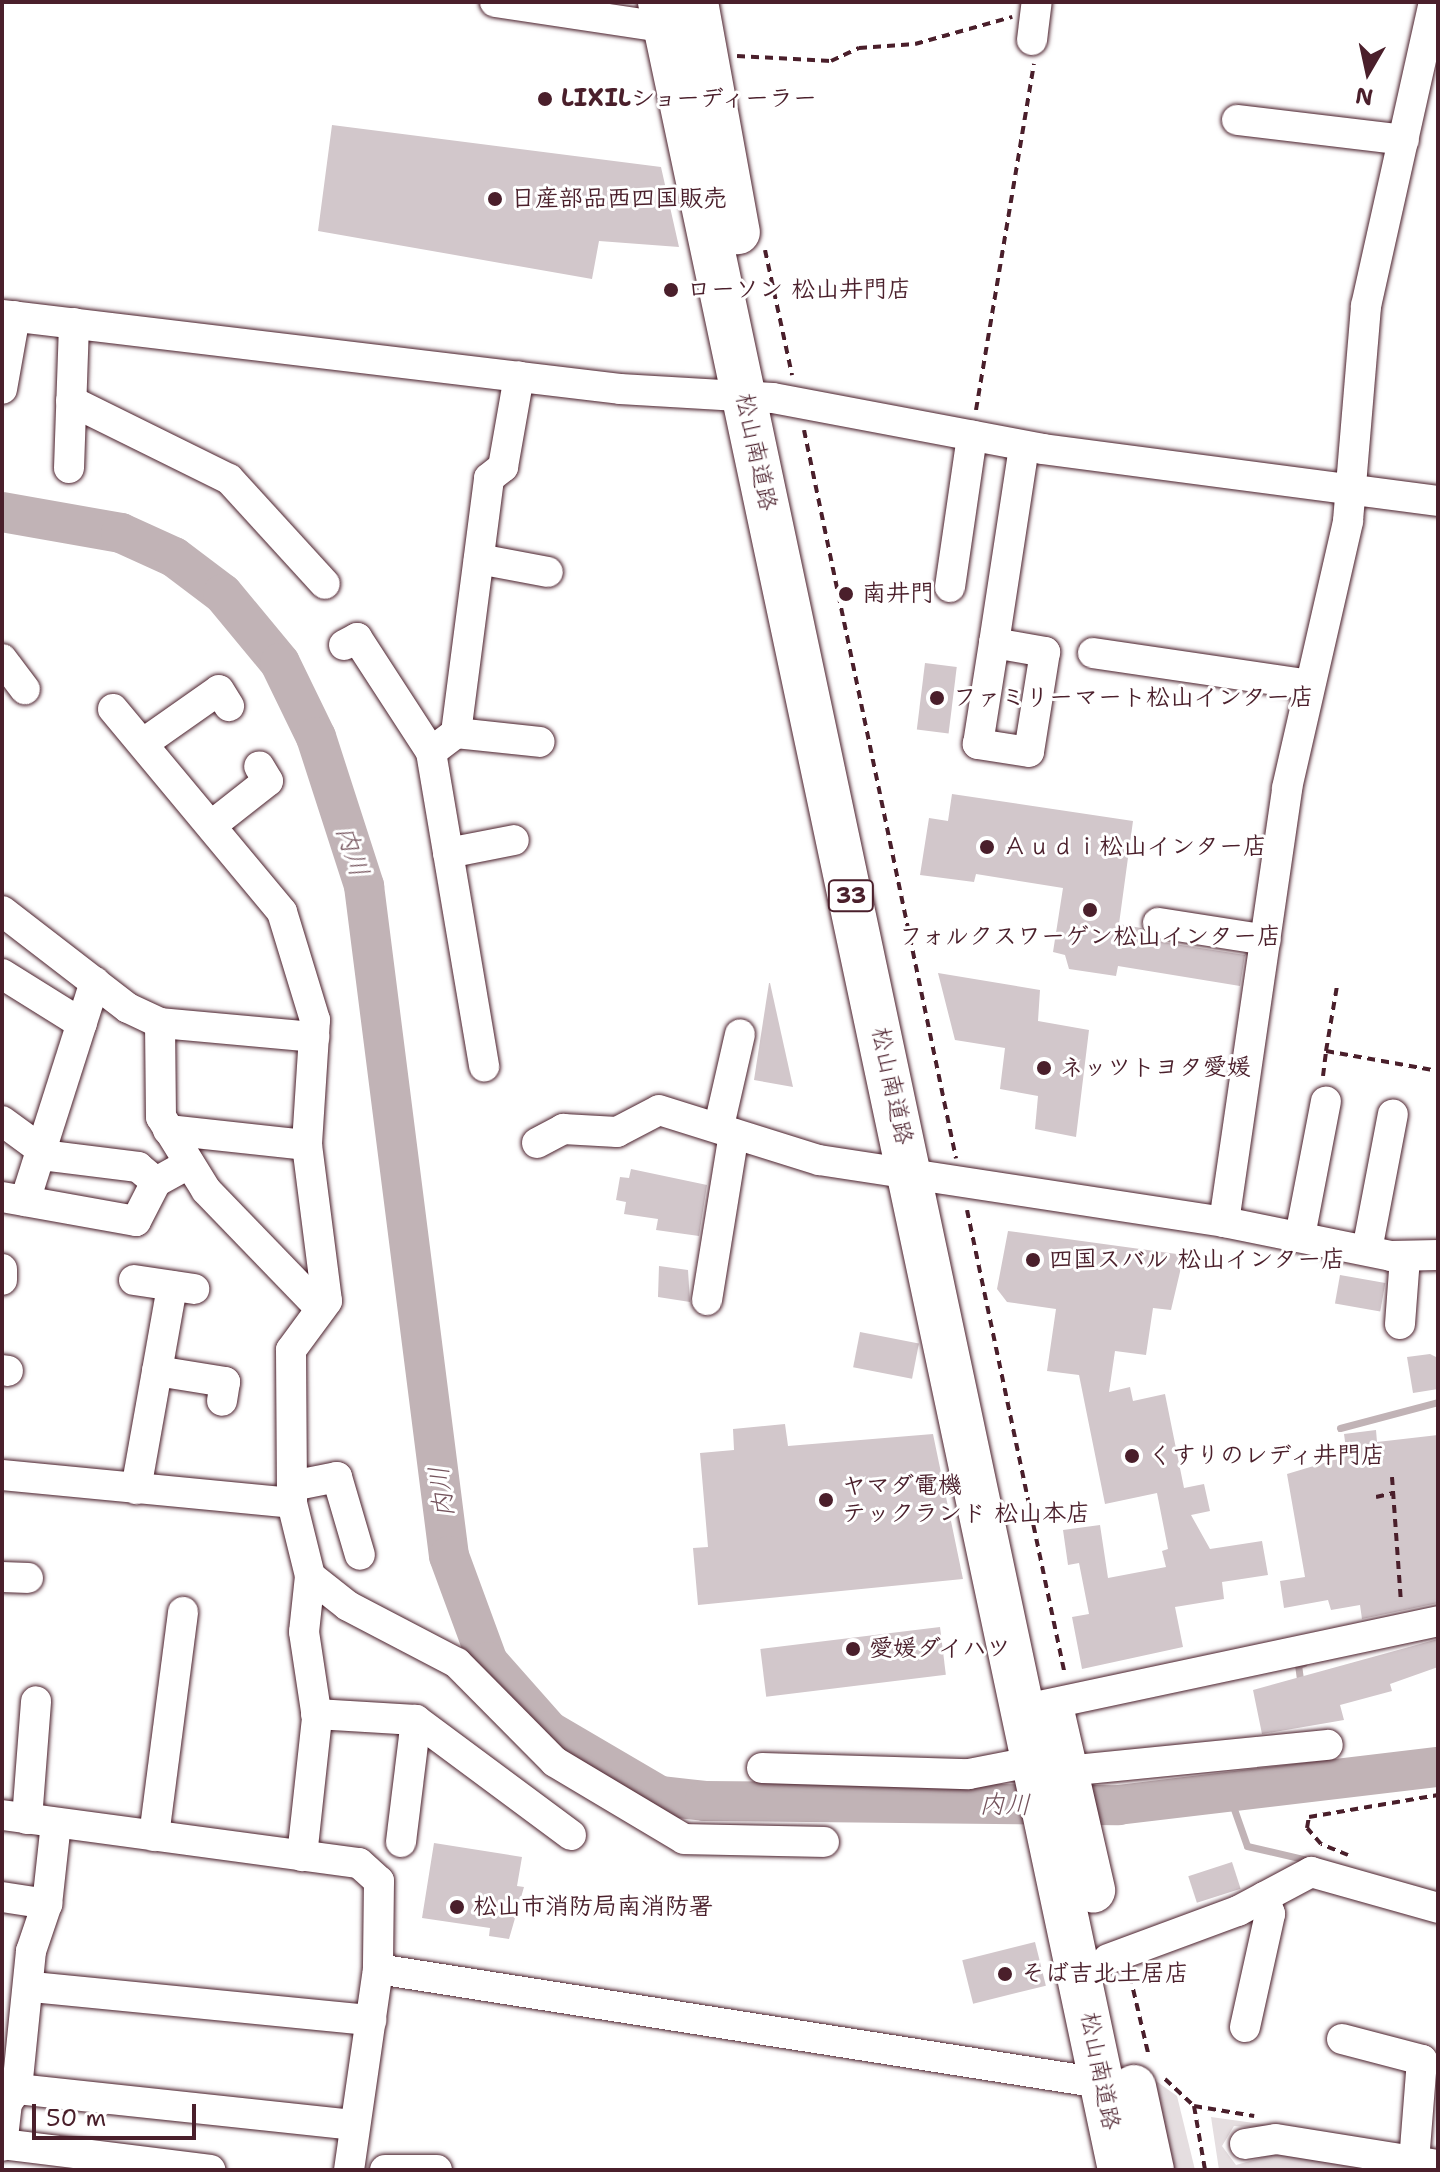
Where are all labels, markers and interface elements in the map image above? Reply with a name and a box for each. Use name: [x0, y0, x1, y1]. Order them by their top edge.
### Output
north arrow: [1328, 32, 1408, 112]
text: N: [1353, 81, 1375, 112]
place label: LIXILショーディーラー: [561, 85, 822, 113]
marker: LIXILショーディーラー: [536, 90, 554, 108]
place label: 日産部品西四国販売: [511, 185, 727, 213]
marker: 日産部品西四国販売: [486, 190, 504, 208]
place label: ローソン 松山井門店: [687, 276, 911, 304]
marker: ローソン 松山井門店: [662, 281, 680, 299]
street label: 松山南道路: [729, 390, 783, 514]
place label: 南井門: [862, 580, 934, 608]
marker: 南井門: [837, 585, 855, 603]
place label: ファミリーマート松山インター店: [953, 684, 1313, 712]
marker: ファミリーマート松山インター店: [928, 689, 946, 707]
water label: 内川: [330, 821, 376, 881]
place label: Ａｕｄｉ松山インター店: [1003, 833, 1267, 861]
marker: Ａｕｄｉ松山インター店: [978, 838, 996, 856]
road number: 33: [827, 878, 875, 914]
marker: フォルクスワーゲン松山インター店: [1081, 901, 1099, 919]
place label: フォルクスワーゲン松山インター店: [898, 923, 1282, 951]
street label: 松山南道路: [865, 1024, 919, 1148]
place label: ネッツトヨタ愛媛: [1060, 1054, 1252, 1082]
marker: ネッツトヨタ愛媛: [1035, 1059, 1053, 1077]
place label: 四国スバル 松山インター店: [1049, 1246, 1345, 1274]
marker: 四国スバル 松山インター店: [1024, 1251, 1042, 1269]
place label: くすりのレディ井門店: [1148, 1442, 1388, 1470]
marker: くすりのレディ井門店: [1123, 1447, 1141, 1465]
water label: 内川: [422, 1464, 460, 1520]
place label: ヤマダ電機 テックランド 松山本店: [842, 1472, 1090, 1528]
marker: ヤマダ電機 テックランド 松山本店: [817, 1491, 835, 1509]
place label: 愛媛ダイハツ: [869, 1635, 1013, 1663]
marker: 愛媛ダイハツ: [844, 1640, 862, 1658]
water label: 内川: [979, 1788, 1031, 1820]
place label: 松山市消防局南消防署: [473, 1893, 713, 1921]
marker: 松山市消防局南消防署: [448, 1898, 466, 1916]
place label: そば吉北土居店: [1021, 1960, 1189, 1988]
marker: そば吉北土居店: [996, 1965, 1014, 1983]
street label: 松山南道路: [1074, 2009, 1126, 2133]
scale bar: [36, 2088, 200, 2138]
text: 50 m: [46, 2102, 106, 2134]

